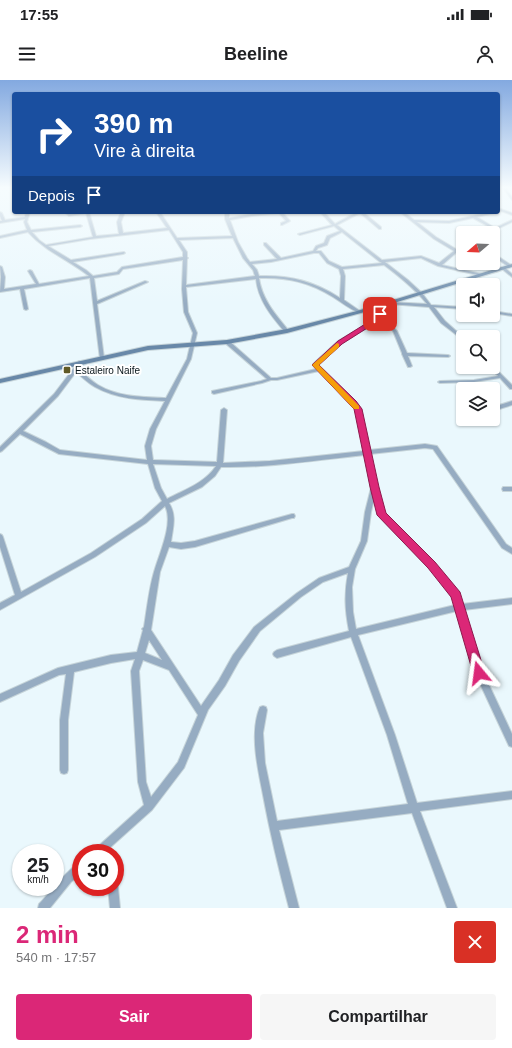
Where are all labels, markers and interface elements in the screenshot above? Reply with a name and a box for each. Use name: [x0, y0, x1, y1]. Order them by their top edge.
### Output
text: 17:55: [20, 6, 58, 23]
icon: menu: [16, 43, 38, 65]
icon: person: [474, 43, 496, 65]
text: Beeline: [224, 44, 288, 64]
icon: right: [28, 108, 80, 160]
text: 390 m: [94, 108, 173, 139]
text: Vire à direita: [94, 141, 195, 161]
icon: arrive: [83, 184, 105, 206]
text: Depois: [28, 187, 75, 204]
north arrow: [456, 226, 500, 270]
map controls: [456, 226, 500, 426]
button: sound: [456, 278, 500, 322]
pin: [363, 297, 397, 331]
icon: arrive: [369, 303, 391, 325]
button: search: [456, 330, 500, 374]
marker: Estaleiro Naife: [62, 365, 72, 375]
place label: Estaleiro Naife: [75, 365, 140, 376]
button: layers: [456, 382, 500, 426]
position arrow: [458, 652, 500, 694]
speed limit sign: 30: [72, 844, 124, 896]
text: 25: [27, 854, 49, 876]
text: km/h: [27, 874, 49, 885]
text: 2 min: [16, 921, 79, 948]
button: close: [454, 921, 496, 963]
text: 540 m · 17:57: [16, 950, 96, 965]
button: Sair: [16, 994, 252, 1040]
button: Compartilhar: [260, 994, 496, 1040]

